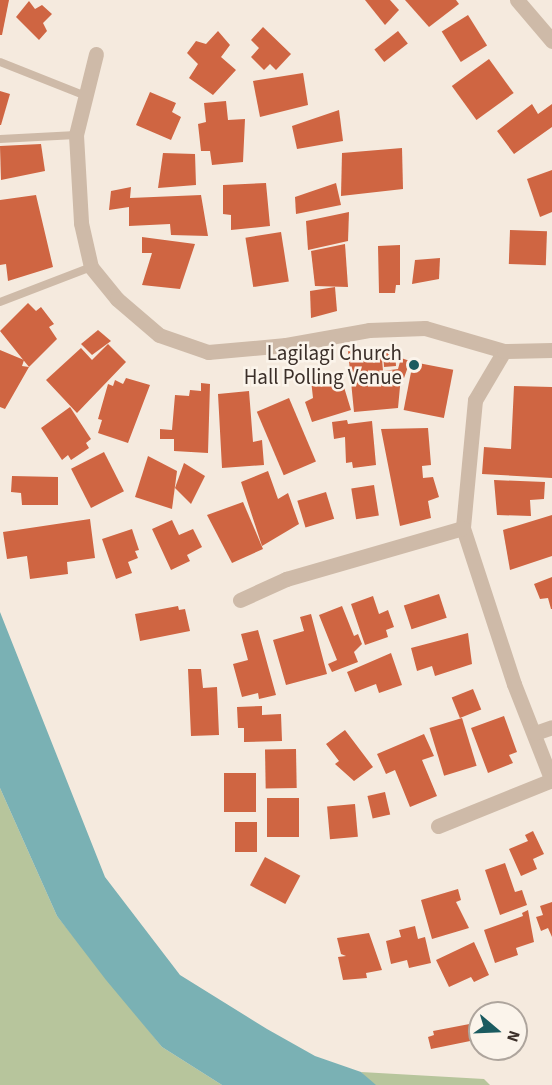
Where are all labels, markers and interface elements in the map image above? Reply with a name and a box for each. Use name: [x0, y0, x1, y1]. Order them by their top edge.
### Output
place label: Lagilagi Church Hall Polling Venue: [244, 340, 402, 390]
marker: Lagilagi Church Hall Polling Venue: [407, 358, 421, 372]
north arrow: [468, 1001, 528, 1061]
text: N: [501, 1028, 525, 1045]

